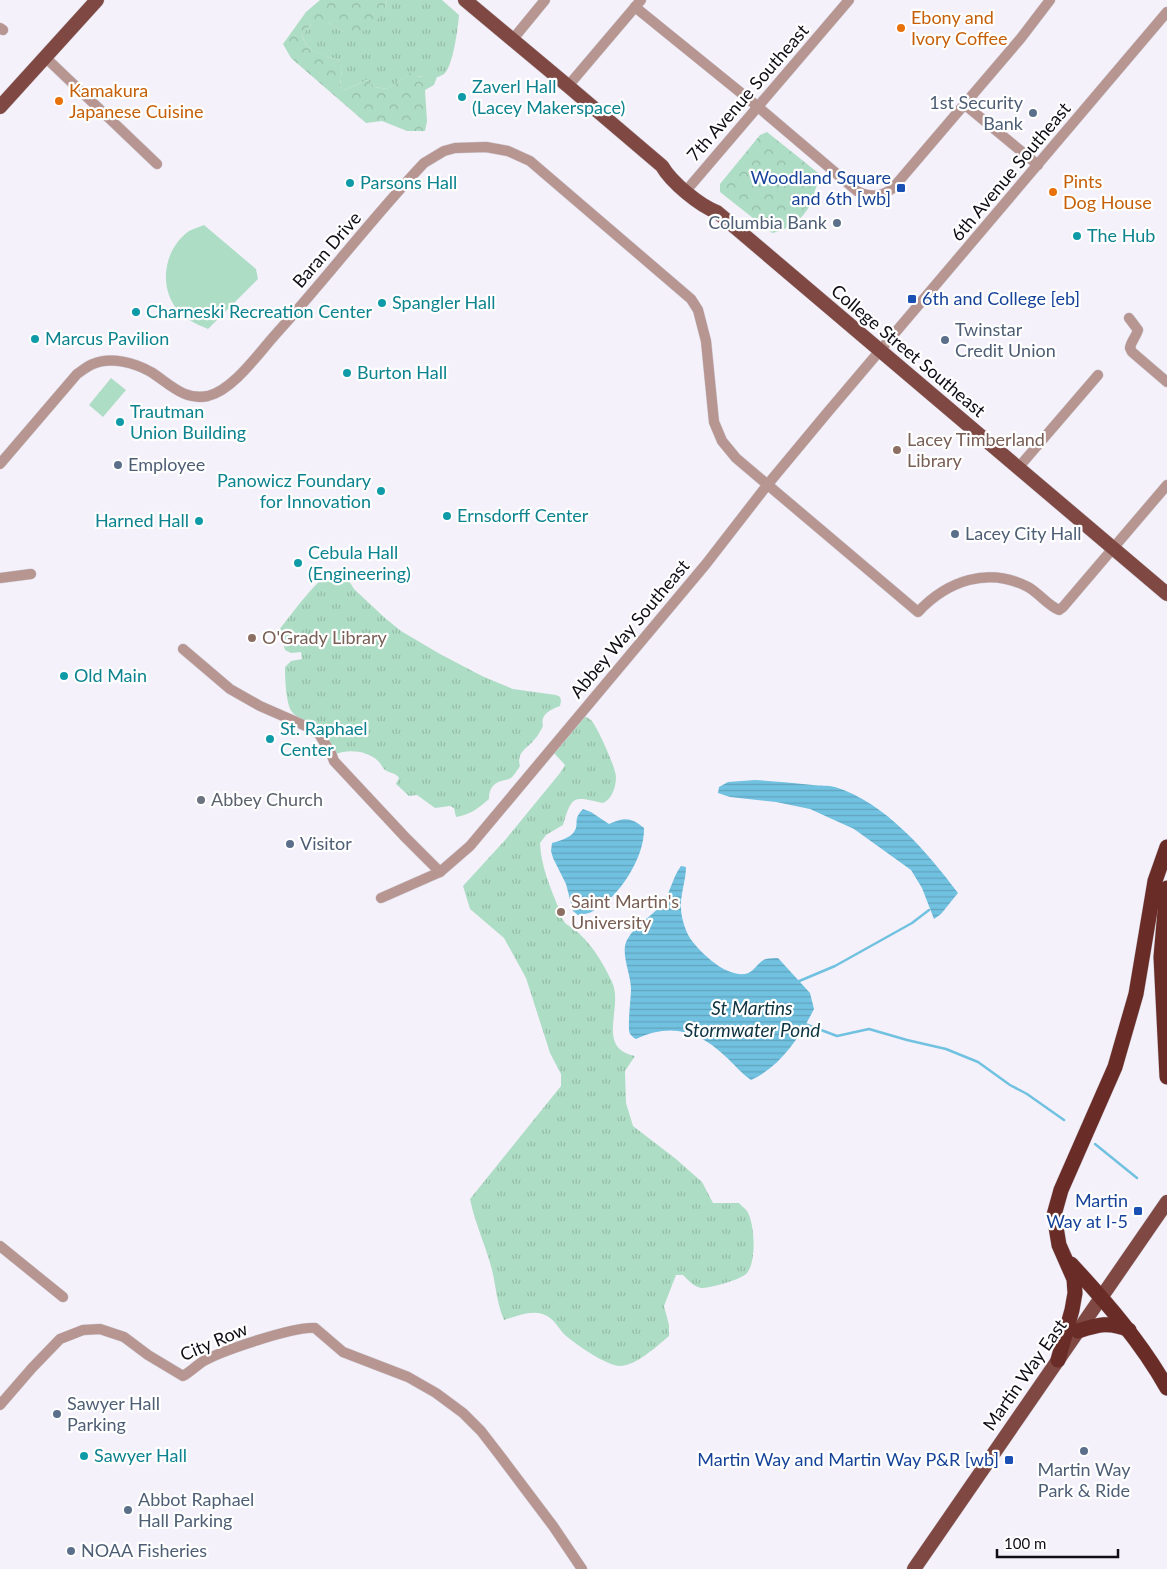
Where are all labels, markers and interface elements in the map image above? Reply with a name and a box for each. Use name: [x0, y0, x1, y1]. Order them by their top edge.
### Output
place label: Ebony and Ivory Coffee: [911, 6, 1008, 49]
street label: 7th Avenue Southeast: [682, 19, 813, 165]
marker: Ebony and Ivory Coffee: [895, 22, 907, 34]
place label: Zaverl Hall (Lacey Makerspace): [472, 75, 625, 118]
place label: Kamakura Japanese Cuisine: [69, 79, 204, 122]
marker: Zaverl Hall (Lacey Makerspace): [456, 91, 468, 103]
place label: 1st Security Bank: [929, 91, 1024, 134]
marker: Kamakura Japanese Cuisine: [53, 95, 65, 107]
street label: 6th Avenue Southeast: [946, 97, 1075, 245]
marker: 1st Security Bank: [1027, 107, 1039, 119]
place label: Woodland Square and 6th [wb]: [750, 166, 891, 209]
place label: Pints Dog House: [1063, 170, 1152, 213]
place label: Parsons Hall: [360, 171, 457, 193]
marker: Parsons Hall: [344, 177, 356, 189]
marker: Woodland Square and 6th [wb]: [895, 182, 907, 194]
marker: Pints Dog House: [1047, 186, 1059, 198]
street label: Baran Drive: [287, 207, 365, 292]
place label: Columbia Bank: [708, 211, 828, 233]
marker: Columbia Bank: [831, 217, 843, 229]
place label: The Hub: [1087, 224, 1155, 246]
marker: The Hub: [1071, 230, 1083, 242]
street label: College Street Southeast: [827, 279, 991, 422]
place label: 6th and College [eb]: [922, 287, 1080, 309]
place label: Spangler Hall: [392, 291, 495, 313]
marker: 6th and College [eb]: [906, 293, 918, 305]
marker: Spangler Hall: [376, 297, 388, 309]
place label: Charneski Recreation Center: [146, 300, 372, 322]
marker: Charneski Recreation Center: [130, 306, 142, 318]
place label: Twinstar Credit Union: [955, 318, 1056, 361]
place label: Marcus Pavilion: [45, 327, 169, 349]
marker: Marcus Pavilion: [29, 333, 41, 345]
marker: Twinstar Credit Union: [939, 334, 951, 346]
place label: Burton Hall: [357, 361, 447, 383]
marker: Burton Hall: [341, 367, 353, 379]
place label: Trautman Union Building: [130, 400, 246, 443]
marker: Trautman Union Building: [114, 416, 126, 428]
place label: Lacey Timberland Library: [907, 428, 1045, 471]
marker: Lacey Timberland Library: [891, 444, 903, 456]
place label: Employee: [128, 453, 205, 475]
marker: Employee: [112, 459, 124, 471]
place label: Panowicz Foundary for Innovation: [217, 469, 372, 512]
marker: Panowicz Foundary for Innovation: [375, 485, 387, 497]
place label: Ernsdorff Center: [457, 504, 589, 526]
place label: Harned Hall: [95, 509, 189, 531]
marker: Ernsdorff Center: [441, 510, 453, 522]
marker: Harned Hall: [193, 515, 205, 527]
place label: Lacey City Hall: [965, 522, 1082, 544]
marker: Lacey City Hall: [949, 528, 961, 540]
place label: Cebula Hall (Engineering): [308, 541, 411, 584]
street label: Abbey Way Southeast: [565, 554, 694, 702]
marker: Cebula Hall (Engineering): [292, 557, 304, 569]
place label: O'Grady Library: [262, 626, 388, 648]
marker: O'Grady Library: [246, 632, 258, 644]
place label: Old Main: [74, 664, 147, 686]
marker: Old Main: [58, 670, 70, 682]
place label: St. Raphael Center: [280, 717, 368, 760]
marker: St. Raphael Center: [264, 733, 276, 745]
place label: Abbey Church: [211, 788, 323, 810]
marker: Abbey Church: [195, 794, 207, 806]
place label: Visitor: [300, 832, 352, 854]
marker: Visitor: [284, 838, 296, 850]
place label: Saint Martin's University: [571, 890, 679, 933]
marker: Saint Martin's University: [555, 906, 567, 918]
water label: St Martins Stormwater Pond: [684, 996, 820, 1041]
place label: Martin Way at I-5: [1046, 1189, 1128, 1232]
marker: Martin Way at I-5: [1132, 1205, 1144, 1217]
street label: Martin Way East: [978, 1314, 1071, 1434]
street label: City Row: [177, 1317, 251, 1365]
place label: Sawyer Hall Parking: [67, 1392, 160, 1435]
marker: Sawyer Hall Parking: [51, 1408, 63, 1420]
place label: Sawyer Hall: [94, 1444, 187, 1466]
marker: Martin Way Park & Ride: [1078, 1445, 1090, 1457]
place label: Martin Way and Martin Way P&R [wb]: [697, 1448, 999, 1470]
marker: Sawyer Hall: [78, 1450, 90, 1462]
marker: Martin Way and Martin Way P&R [wb]: [1003, 1454, 1015, 1466]
place label: Martin Way Park & Ride: [1037, 1458, 1131, 1501]
place label: Abbot Raphael Hall Parking: [138, 1488, 254, 1531]
marker: Abbot Raphael Hall Parking: [122, 1504, 134, 1516]
scale bar: [997, 1526, 1118, 1558]
text: 100 m: [1004, 1534, 1046, 1552]
place label: NOAA Fisheries: [81, 1539, 207, 1561]
marker: NOAA Fisheries: [65, 1545, 77, 1557]

